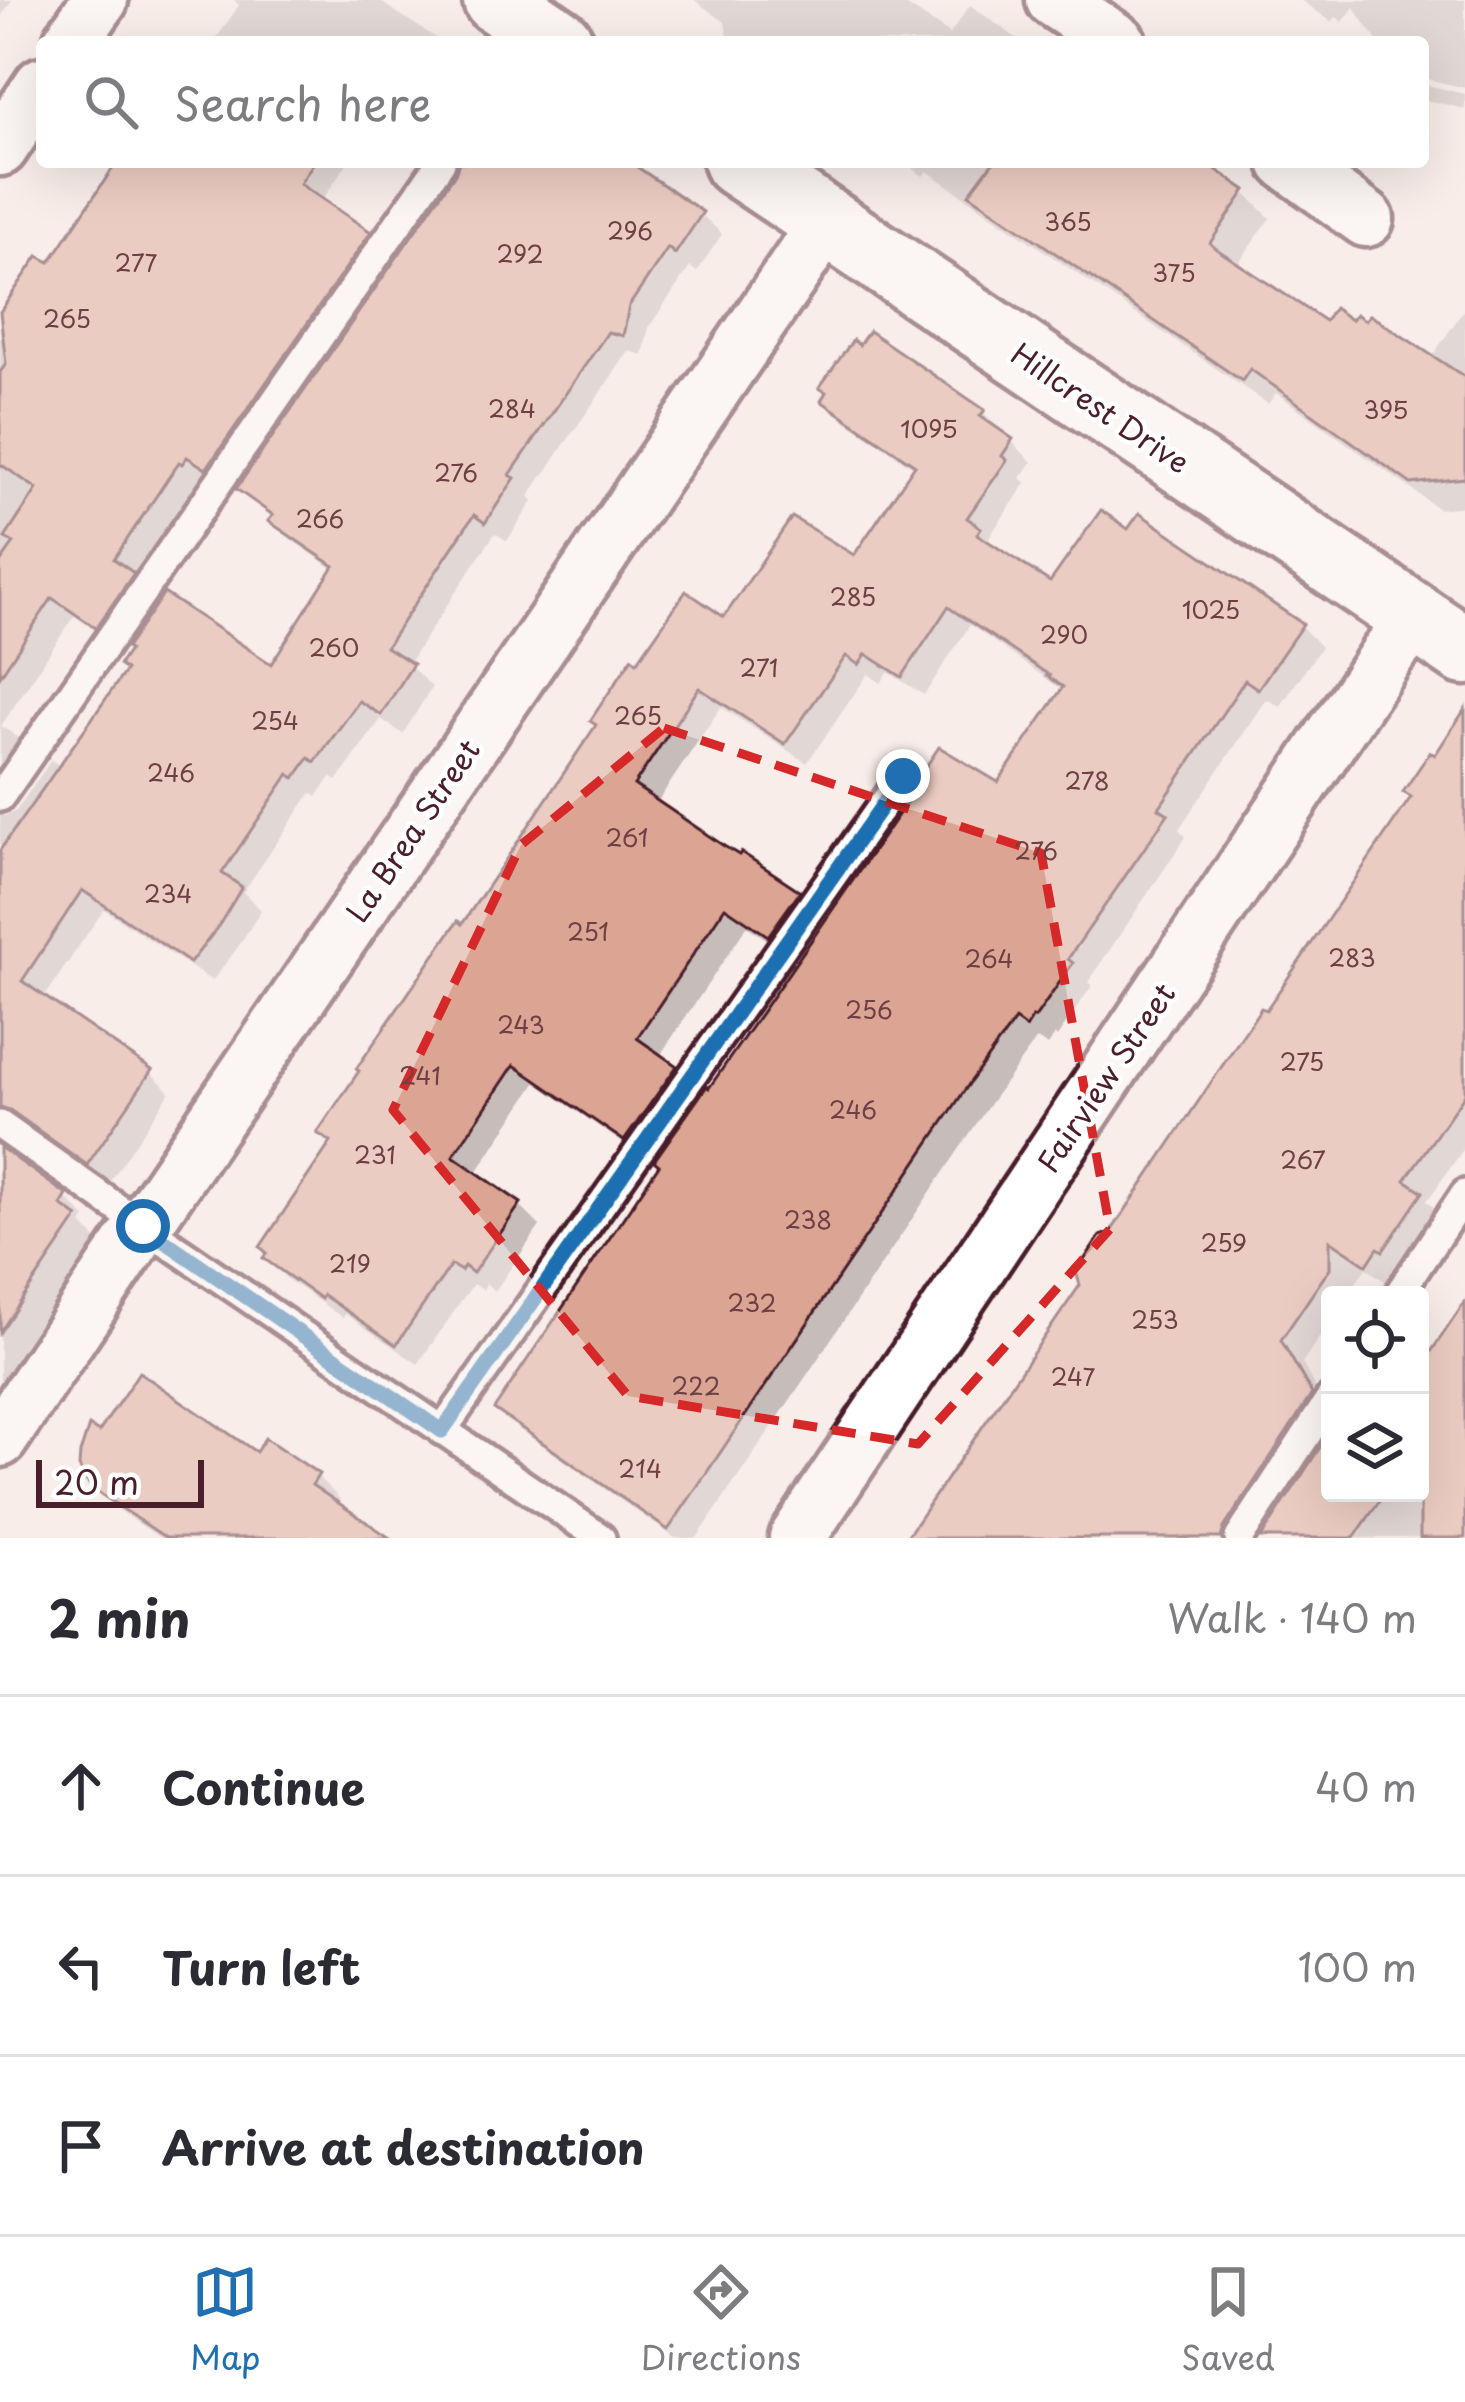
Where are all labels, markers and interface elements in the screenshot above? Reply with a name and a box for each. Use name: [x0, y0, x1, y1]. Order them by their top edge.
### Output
search box: [36, 36, 1429, 168]
text: Search here: [174, 68, 431, 136]
icon: search: [78, 69, 144, 135]
house number: 365: [1044, 203, 1092, 239]
house number: 296: [607, 212, 653, 248]
house number: 292: [497, 235, 543, 271]
house number: 277: [115, 244, 158, 280]
house number: 375: [1152, 254, 1196, 290]
house number: 265: [43, 300, 91, 336]
street label: Hillcrest Drive: [1003, 331, 1199, 483]
house number: 284: [488, 390, 536, 426]
house number: 395: [1364, 391, 1408, 427]
house number: 1095: [900, 410, 958, 446]
house number: 276: [434, 454, 478, 490]
house number: 266: [296, 500, 344, 536]
house number: 285: [830, 578, 876, 614]
house number: 1025: [1182, 591, 1240, 627]
house number: 290: [1040, 616, 1088, 652]
house number: 260: [309, 629, 359, 665]
house number: 271: [740, 649, 778, 685]
house number: 265: [614, 697, 662, 733]
house number: 254: [251, 702, 299, 738]
street label: La Brea Street: [334, 729, 490, 931]
route end: [876, 749, 930, 803]
house number: 246: [147, 754, 195, 790]
house number: 278: [1064, 762, 1110, 798]
house number: 261: [606, 819, 648, 855]
house number: 276: [1014, 832, 1058, 868]
house number: 234: [144, 875, 192, 911]
house number: 251: [567, 913, 609, 949]
house number: 283: [1328, 939, 1376, 975]
house number: 264: [965, 940, 1013, 976]
street label: Fairview Street: [1025, 973, 1185, 1181]
house number: 256: [845, 991, 893, 1027]
house number: 243: [497, 1006, 545, 1042]
house number: 275: [1280, 1043, 1324, 1079]
house number: 241: [399, 1057, 441, 1093]
house number: 246: [829, 1091, 877, 1127]
house number: 231: [354, 1136, 396, 1172]
house number: 267: [1280, 1141, 1326, 1177]
route start: [116, 1199, 170, 1253]
house number: 238: [784, 1201, 832, 1237]
house number: 259: [1201, 1224, 1247, 1260]
house number: 219: [329, 1245, 371, 1281]
house number: 232: [728, 1284, 776, 1320]
map controls: [1321, 1286, 1429, 1502]
button: locate: [1321, 1286, 1429, 1394]
house number: 253: [1131, 1301, 1179, 1337]
house number: 247: [1051, 1358, 1095, 1394]
house number: 222: [671, 1367, 721, 1403]
button: layers: [1321, 1394, 1429, 1502]
house number: 214: [618, 1450, 662, 1486]
scale bar: [36, 1454, 204, 1507]
text: 20 m: [54, 1456, 139, 1506]
text: 2 min: [48, 1578, 190, 1655]
text: Walk · 140 m: [1168, 1587, 1417, 1646]
text: Continue: [162, 1752, 365, 1820]
icon: ahead: [48, 1753, 114, 1819]
text: 40 m: [1315, 1756, 1417, 1815]
text: Turn left: [162, 1932, 361, 2000]
icon: left: [48, 1933, 114, 1999]
text: 100 m: [1298, 1936, 1417, 1995]
text: Arrive at destination: [162, 2112, 645, 2180]
icon: arrive: [48, 2113, 114, 2179]
tab: Map: [190, 2259, 261, 2381]
tab: Directions: [641, 2259, 801, 2381]
tab: Saved: [1181, 2259, 1275, 2381]

